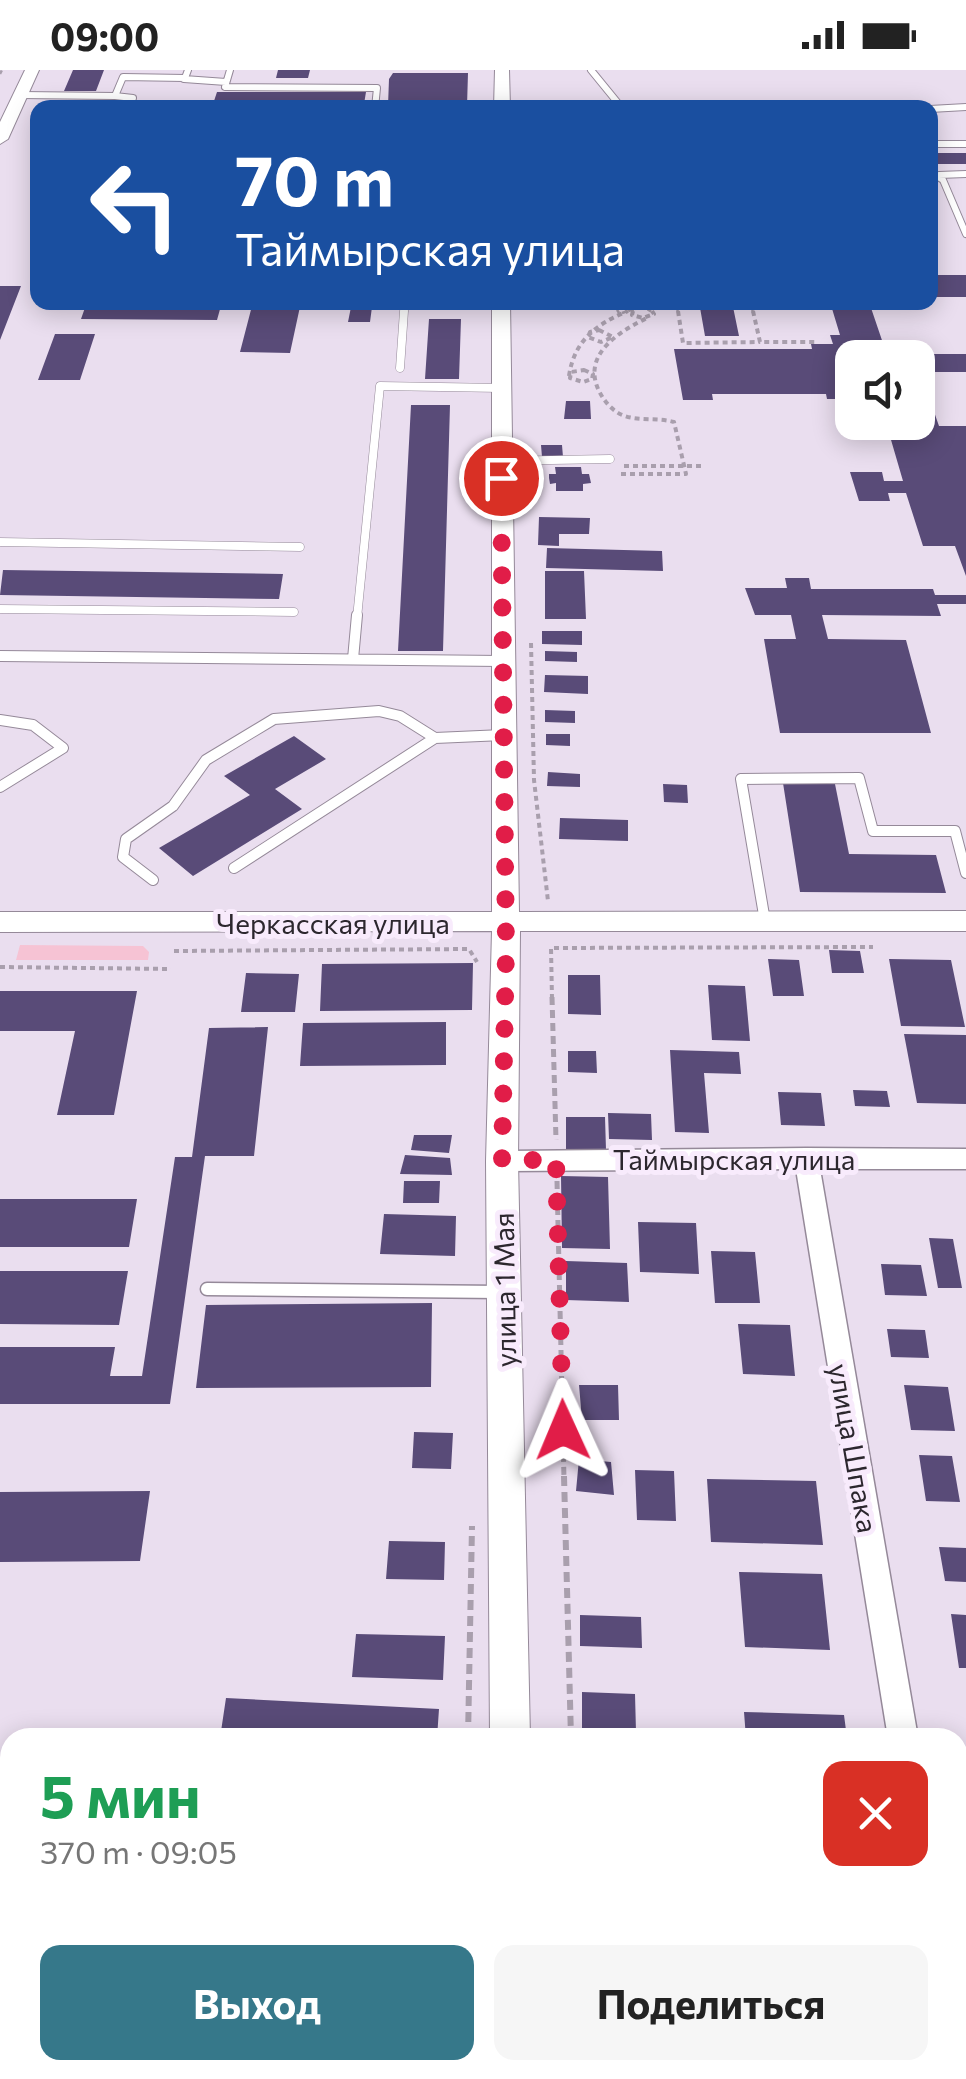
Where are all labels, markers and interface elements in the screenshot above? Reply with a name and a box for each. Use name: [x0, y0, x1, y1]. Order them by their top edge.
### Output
text: 09:00: [50, 12, 159, 59]
text: 70 m: [235, 135, 394, 220]
icon: left: [70, 140, 200, 270]
text: Таймырская улица: [235, 220, 625, 275]
map controls: [835, 340, 935, 440]
button: sound: [835, 340, 935, 440]
pin: [459, 436, 544, 521]
icon: arrive: [474, 451, 529, 506]
street label: Черкасская улица: [216, 906, 450, 940]
street label: Таймырская улица: [613, 1142, 855, 1176]
street label: улица 1 Мая: [486, 1212, 522, 1368]
street label: улица Шпака: [822, 1361, 886, 1535]
position arrow: [511, 1378, 615, 1482]
text: 5 мин: [40, 1757, 201, 1830]
button: close: [823, 1761, 928, 1866]
text: 370 m · 09:05: [40, 1831, 237, 1871]
button: Выход: [40, 1945, 474, 2060]
button: Поделиться: [494, 1945, 928, 2060]

